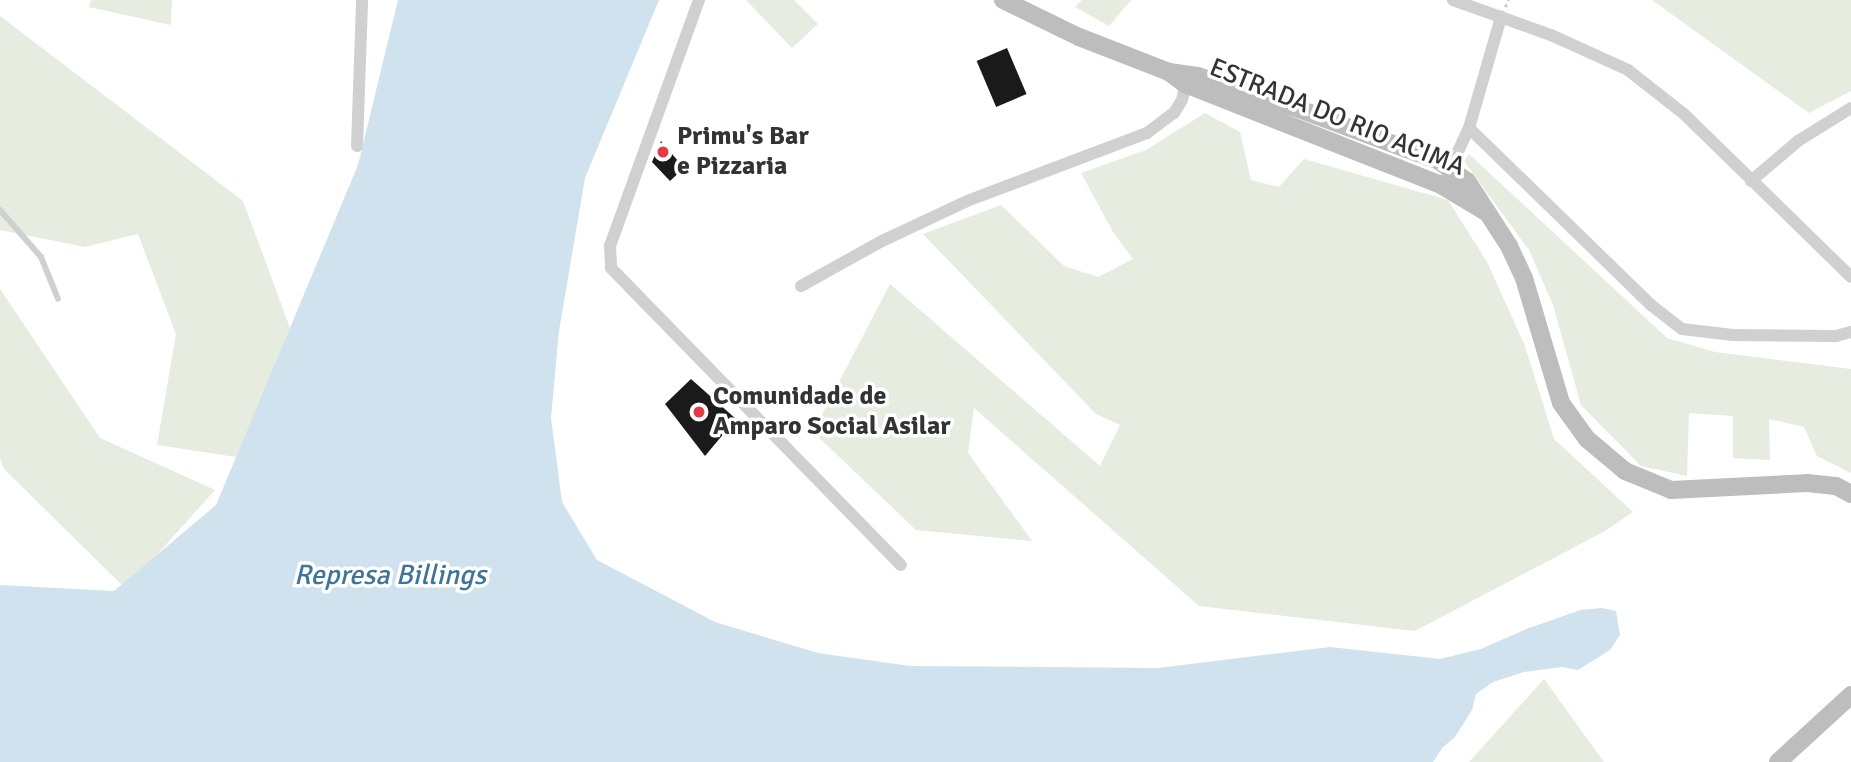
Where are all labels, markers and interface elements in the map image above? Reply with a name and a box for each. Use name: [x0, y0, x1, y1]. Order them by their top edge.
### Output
street label: ESTRADA DO RIO ACIMA: [1205, 53, 1469, 183]
place label: Primu's Bar e Pizzaria: [677, 121, 809, 182]
marker: Primu's Bar e Pizzaria: [655, 144, 671, 160]
place label: Comunidade de Amparo Social Asilar: [713, 381, 951, 442]
marker: Comunidade de Amparo Social Asilar: [691, 404, 707, 420]
water label: Represa Billings: [294, 558, 486, 592]

